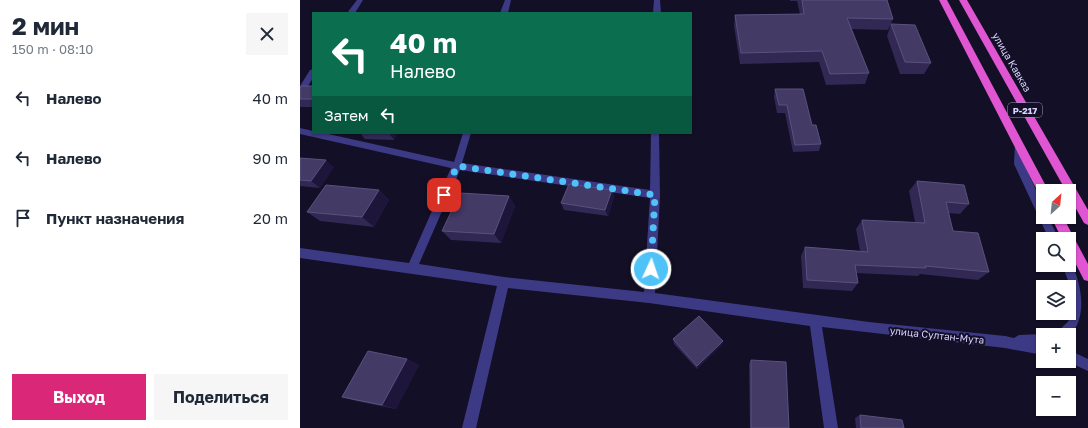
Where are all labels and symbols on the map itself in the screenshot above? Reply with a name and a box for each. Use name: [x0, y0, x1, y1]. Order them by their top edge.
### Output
street label: улица Кавказ: [990, 30, 1034, 94]
road number: Р-217: [1008, 103, 1042, 117]
pin: [427, 178, 461, 212]
north arrow: [1036, 184, 1076, 224]
position arrow: [630, 248, 672, 290]
street label: улица Султан-Мута: [889, 324, 985, 346]

